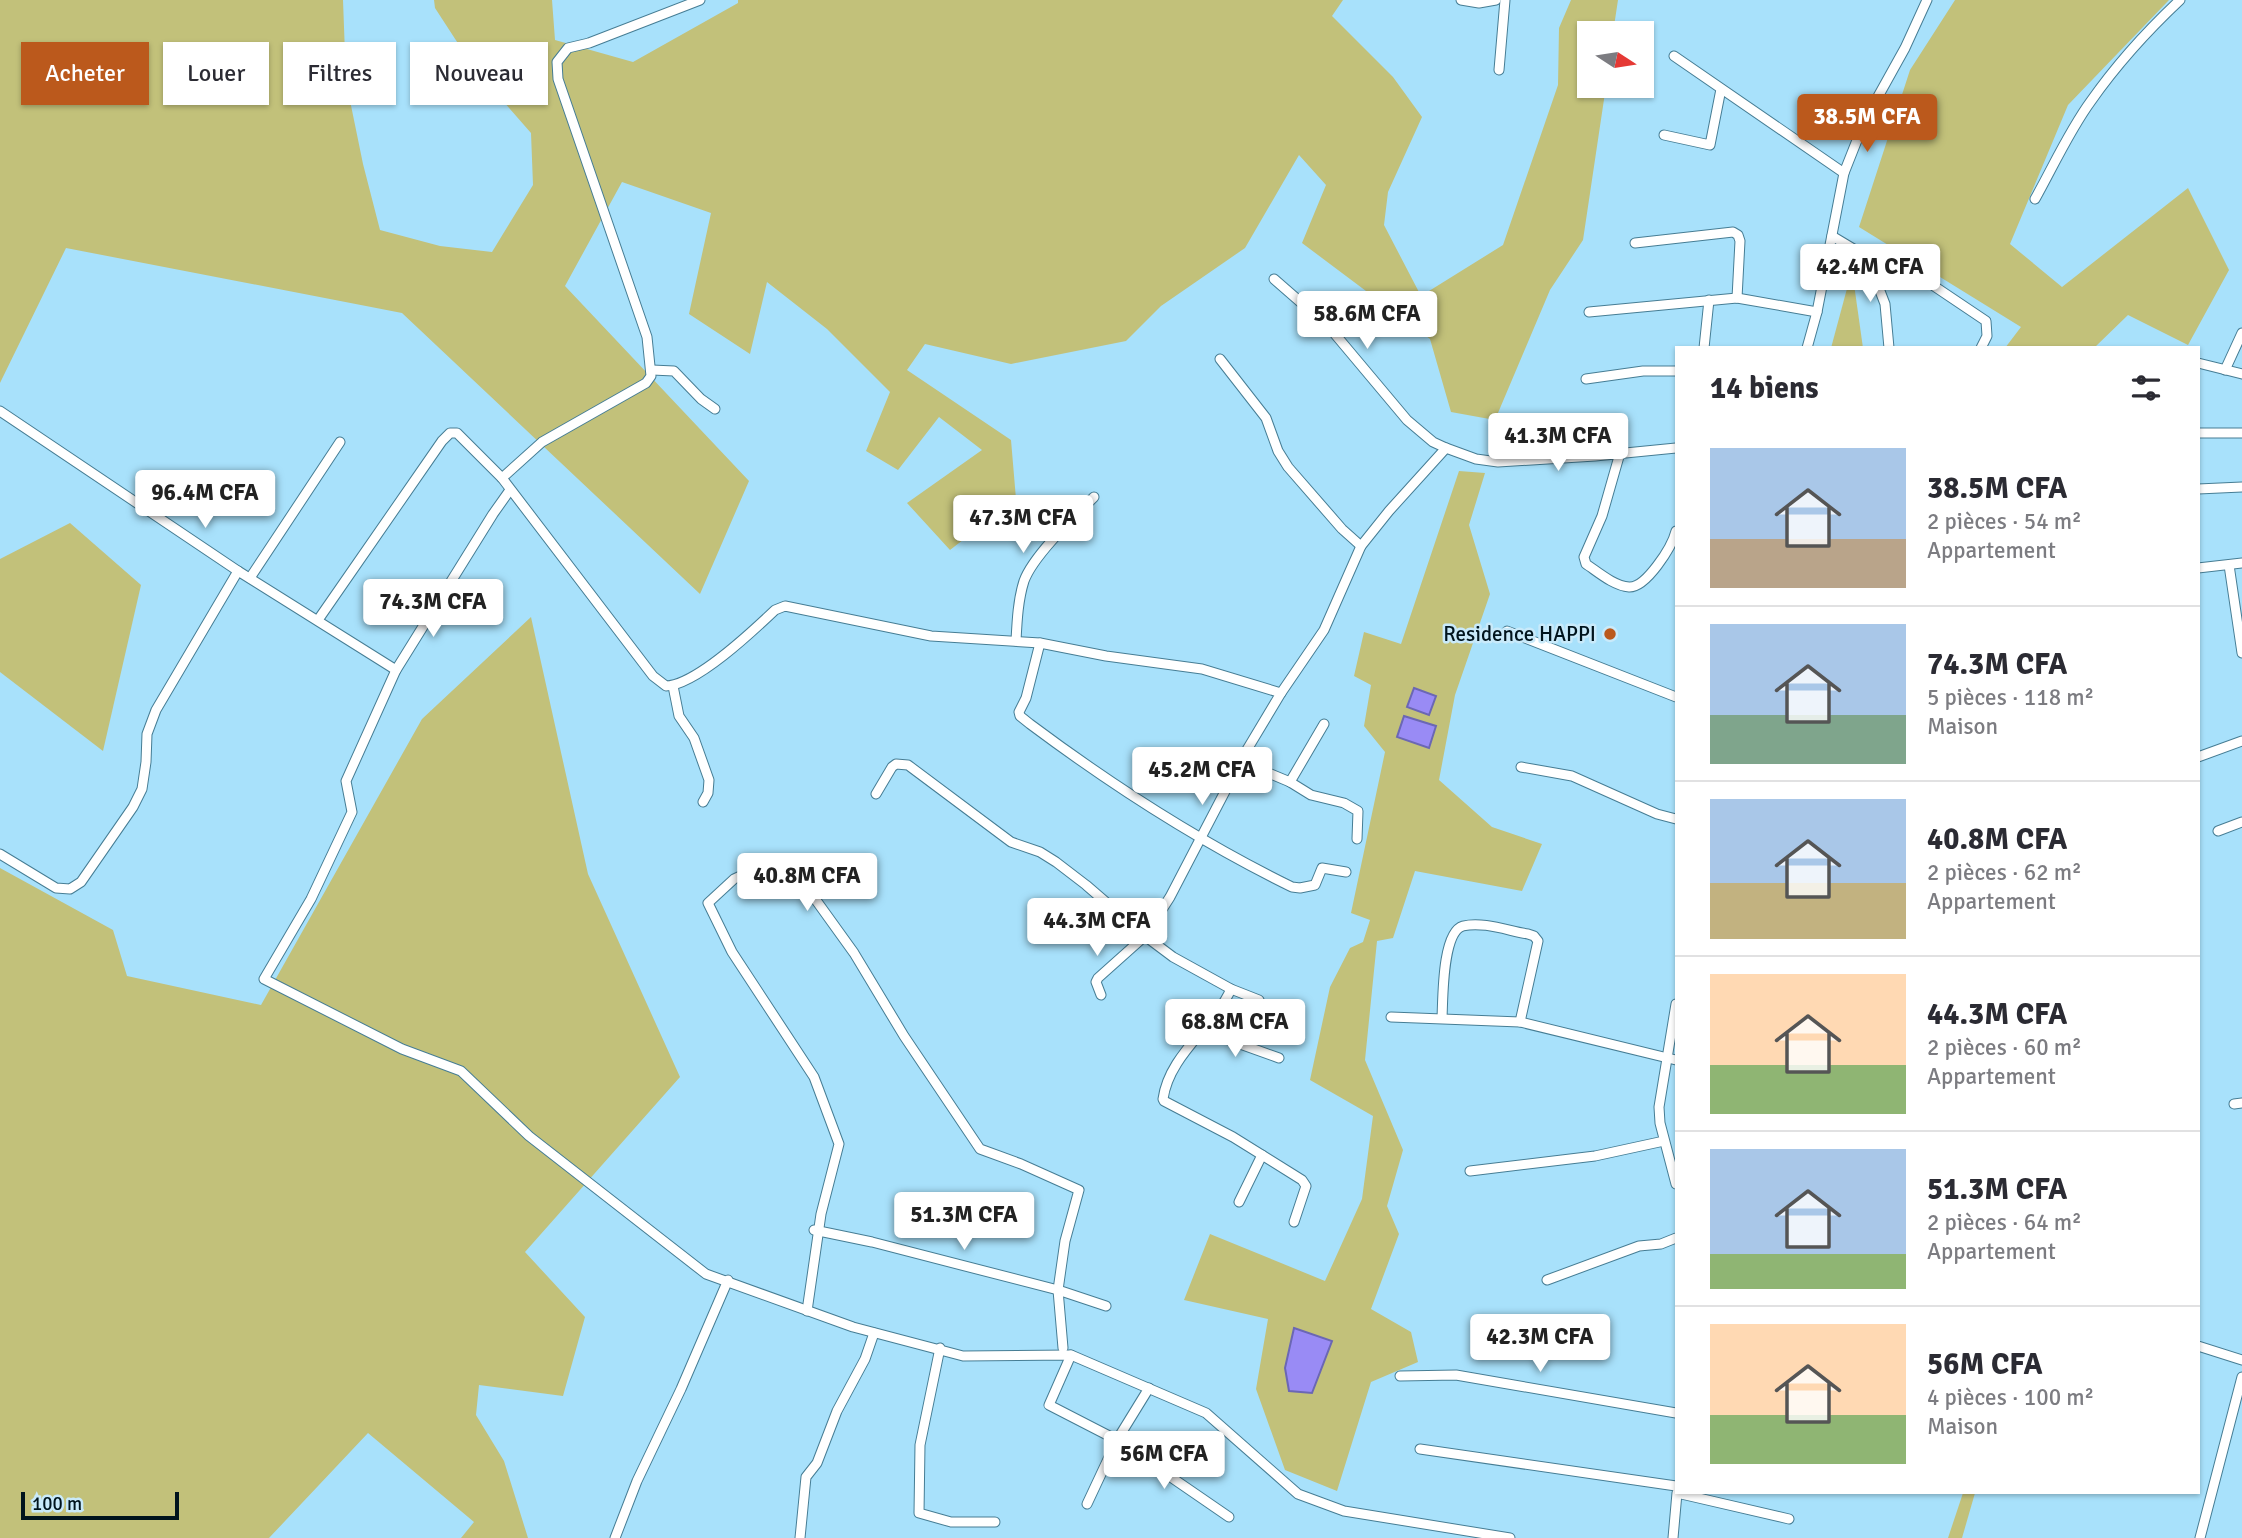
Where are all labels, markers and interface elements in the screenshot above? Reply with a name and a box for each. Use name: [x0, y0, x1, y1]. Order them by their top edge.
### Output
north arrow: [1577, 21, 1654, 98]
map controls: [1577, 21, 1654, 98]
chip: Acheter: [21, 42, 149, 105]
chip: Louer: [163, 42, 269, 105]
chip: Filtres: [283, 42, 396, 105]
chip: Nouveau: [410, 42, 548, 105]
pin: 38.5M CFA: [1787, 94, 1947, 154]
text: 38.5M CFA: [1813, 102, 1921, 131]
pin: 42.4M CFA: [1790, 244, 1950, 304]
text: 42.4M CFA: [1816, 252, 1924, 281]
pin: 58.6M CFA: [1287, 292, 1447, 351]
text: 58.6M CFA: [1313, 299, 1421, 328]
icon: filters: [2127, 369, 2165, 407]
text: 14 biens: [1710, 370, 1819, 407]
pin: 41.3M CFA: [1478, 414, 1638, 473]
text: 41.3M CFA: [1504, 421, 1612, 450]
pin: 96.4M CFA: [125, 470, 285, 530]
text: 38.5M CFA: [1927, 470, 2067, 507]
icon: home: [1766, 476, 1850, 560]
text: 96.4M CFA: [151, 478, 259, 507]
pin: 47.3M CFA: [943, 496, 1103, 555]
text: 47.3M CFA: [969, 503, 1077, 532]
text: 2 pièces · 54 m²: [1927, 507, 2082, 536]
text: Appartement: [1927, 536, 2056, 565]
pin: 74.3M CFA: [353, 580, 513, 639]
text: 74.3M CFA: [379, 587, 487, 616]
place label: Residence HAPPI: [1443, 621, 1596, 647]
marker: Residence HAPPI: [1602, 626, 1618, 642]
text: 74.3M CFA: [1927, 646, 2067, 683]
icon: home: [1766, 652, 1850, 736]
text: 5 pièces · 118 m²: [1927, 683, 2094, 712]
text: Maison: [1927, 712, 1998, 741]
pin: 45.2M CFA: [1122, 748, 1282, 807]
text: 45.2M CFA: [1148, 755, 1256, 784]
text: 40.8M CFA: [1927, 821, 2067, 858]
icon: home: [1766, 827, 1850, 911]
pin: 40.8M CFA: [727, 853, 887, 913]
text: 2 pièces · 62 m²: [1927, 858, 2082, 887]
text: 40.8M CFA: [753, 861, 861, 890]
text: Appartement: [1927, 887, 2056, 916]
pin: 44.3M CFA: [1017, 898, 1177, 958]
text: 44.3M CFA: [1043, 906, 1151, 935]
text: 44.3M CFA: [1927, 996, 2067, 1033]
pin: 68.8M CFA: [1155, 1000, 1315, 1059]
icon: home: [1766, 1002, 1850, 1086]
text: 68.8M CFA: [1181, 1007, 1289, 1036]
text: 2 pièces · 60 m²: [1927, 1033, 2082, 1062]
text: Appartement: [1927, 1062, 2056, 1091]
text: 51.3M CFA: [1927, 1171, 2067, 1208]
icon: home: [1766, 1177, 1850, 1261]
pin: 51.3M CFA: [884, 1192, 1044, 1252]
text: 51.3M CFA: [910, 1200, 1018, 1229]
text: 2 pièces · 64 m²: [1927, 1208, 2082, 1237]
text: Appartement: [1927, 1237, 2056, 1266]
pin: 42.3M CFA: [1460, 1314, 1620, 1374]
text: 42.3M CFA: [1486, 1322, 1594, 1351]
text: 56M CFA: [1927, 1346, 2043, 1383]
icon: home: [1766, 1352, 1850, 1436]
text: 4 pièces · 100 m²: [1927, 1383, 2094, 1412]
text: Maison: [1927, 1412, 1998, 1441]
pin: 56M CFA: [1099, 1432, 1229, 1491]
text: 56M CFA: [1120, 1439, 1208, 1468]
scale bar: [21, 1489, 178, 1521]
text: 100 m: [32, 1492, 82, 1516]

